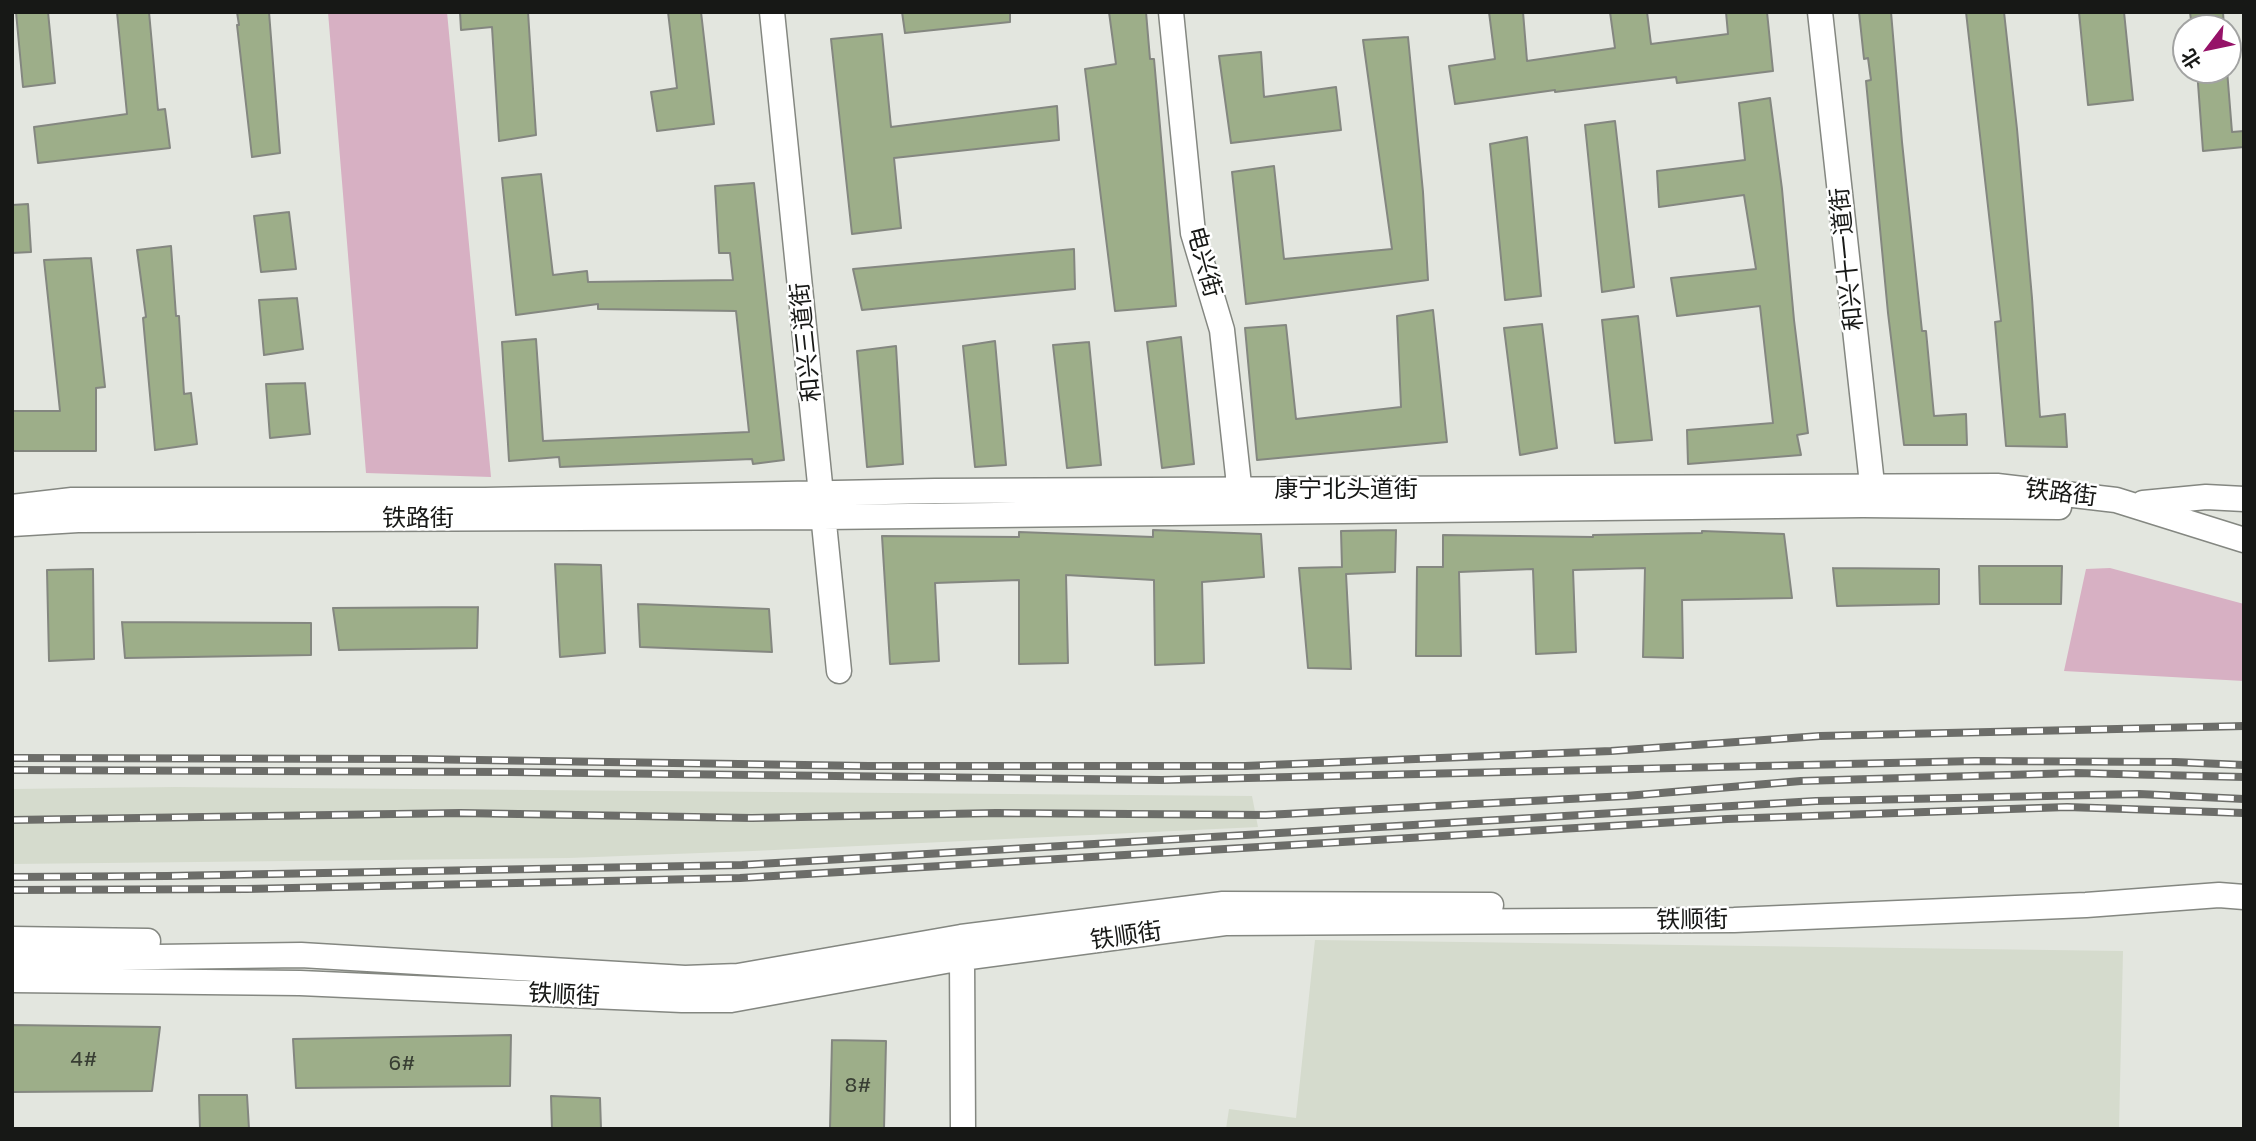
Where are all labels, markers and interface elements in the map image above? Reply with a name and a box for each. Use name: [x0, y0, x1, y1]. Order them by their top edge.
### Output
north arrow: [2172, 14, 2242, 84]
text: 北: [2176, 45, 2205, 73]
street label: 和兴十一道街: [1825, 186, 1869, 332]
street label: 电兴街: [1181, 223, 1227, 301]
street label: 和兴三道街: [785, 281, 827, 403]
street label: 铁路街: [2024, 474, 2098, 512]
street label: 康宁北头道街: [1274, 475, 1418, 503]
street label: 铁路街: [382, 504, 454, 532]
street label: 铁顺街: [1656, 905, 1728, 935]
street label: 铁顺街: [1088, 917, 1164, 955]
street label: 铁顺街: [527, 979, 601, 1011]
house number: 4#: [70, 1046, 98, 1072]
house number: 6#: [389, 1050, 415, 1076]
house number: 8#: [844, 1072, 872, 1098]

